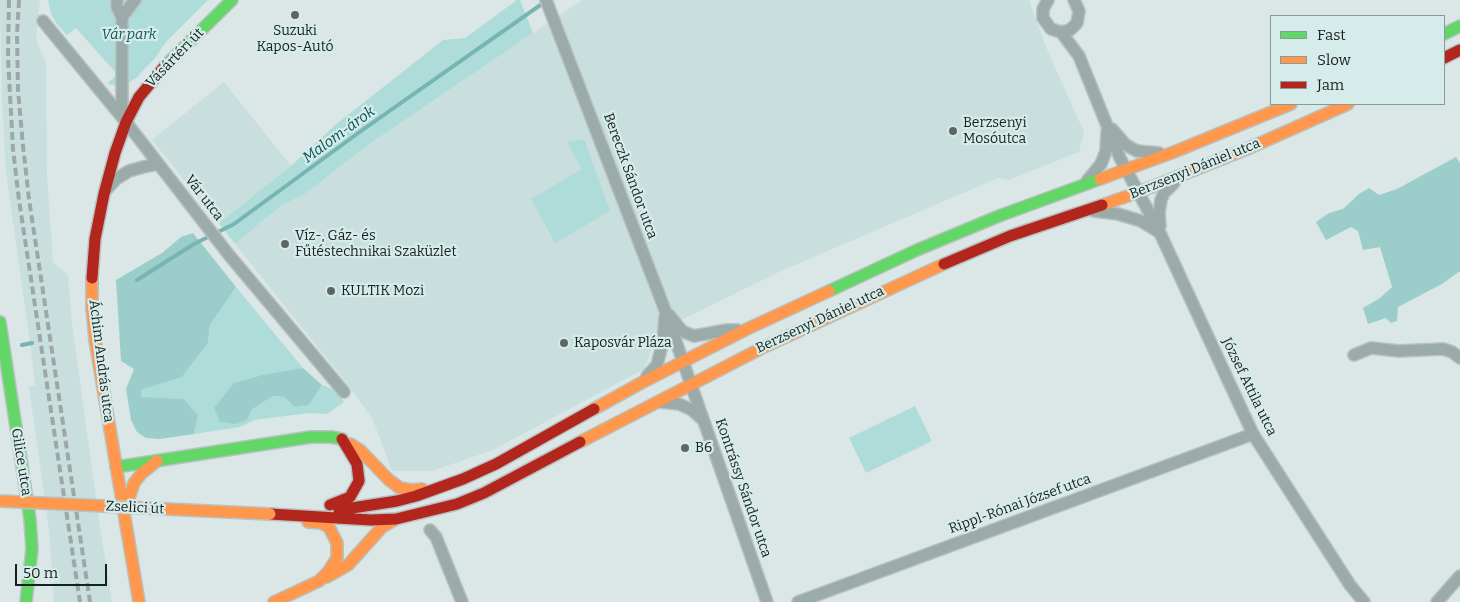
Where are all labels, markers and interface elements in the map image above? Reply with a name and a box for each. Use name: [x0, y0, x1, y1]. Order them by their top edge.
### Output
marker: Suzuki Kapos-Autó: [289, 9, 301, 21]
legend: [1270, 15, 1445, 105]
place label: Suzuki Kapos-Autó: [256, 23, 334, 56]
street label: Vásártéri út: [143, 25, 207, 91]
text: Fast: [1317, 26, 1346, 44]
park label: Vár park: [102, 27, 156, 43]
text: Slow: [1317, 51, 1351, 69]
text: Jam: [1317, 76, 1344, 94]
water label: Malom-árok: [299, 103, 379, 167]
street label: Bereczk Sándor utca: [599, 111, 661, 241]
place label: Berzsenyi Mosóutca: [963, 115, 1027, 148]
marker: Berzsenyi Mosóutca: [947, 125, 959, 137]
street label: Berzsenyi Dániel utca: [1127, 135, 1263, 203]
street label: Vár utca: [181, 172, 227, 224]
place label: Víz-, Gáz- és Fűtéstechnikai Szaküzlet: [295, 228, 457, 260]
marker: Víz-, Gáz- és Fűtéstechnikai Szaküzlet: [279, 238, 291, 250]
place label: KULTIK Mozi: [341, 283, 424, 299]
street label: Berzsenyi Dániel utca: [753, 283, 887, 357]
marker: KULTIK Mozi: [325, 285, 337, 297]
street label: Áchim András utca: [85, 299, 117, 423]
place label: Kaposvár Pláza: [574, 335, 672, 351]
street label: József Attila utca: [1218, 335, 1280, 439]
marker: Kaposvár Pláza: [558, 337, 570, 349]
street label: Kontrássy Sándor utca: [711, 416, 775, 560]
street label: Gilice utca: [7, 427, 35, 497]
place label: B6: [695, 440, 712, 456]
marker: B6: [679, 442, 691, 454]
street label: Rippl-Rónai József utca: [947, 470, 1093, 538]
street label: Zselici út: [105, 498, 165, 518]
scale bar: [18, 554, 110, 586]
text: 50 m: [23, 564, 58, 582]

